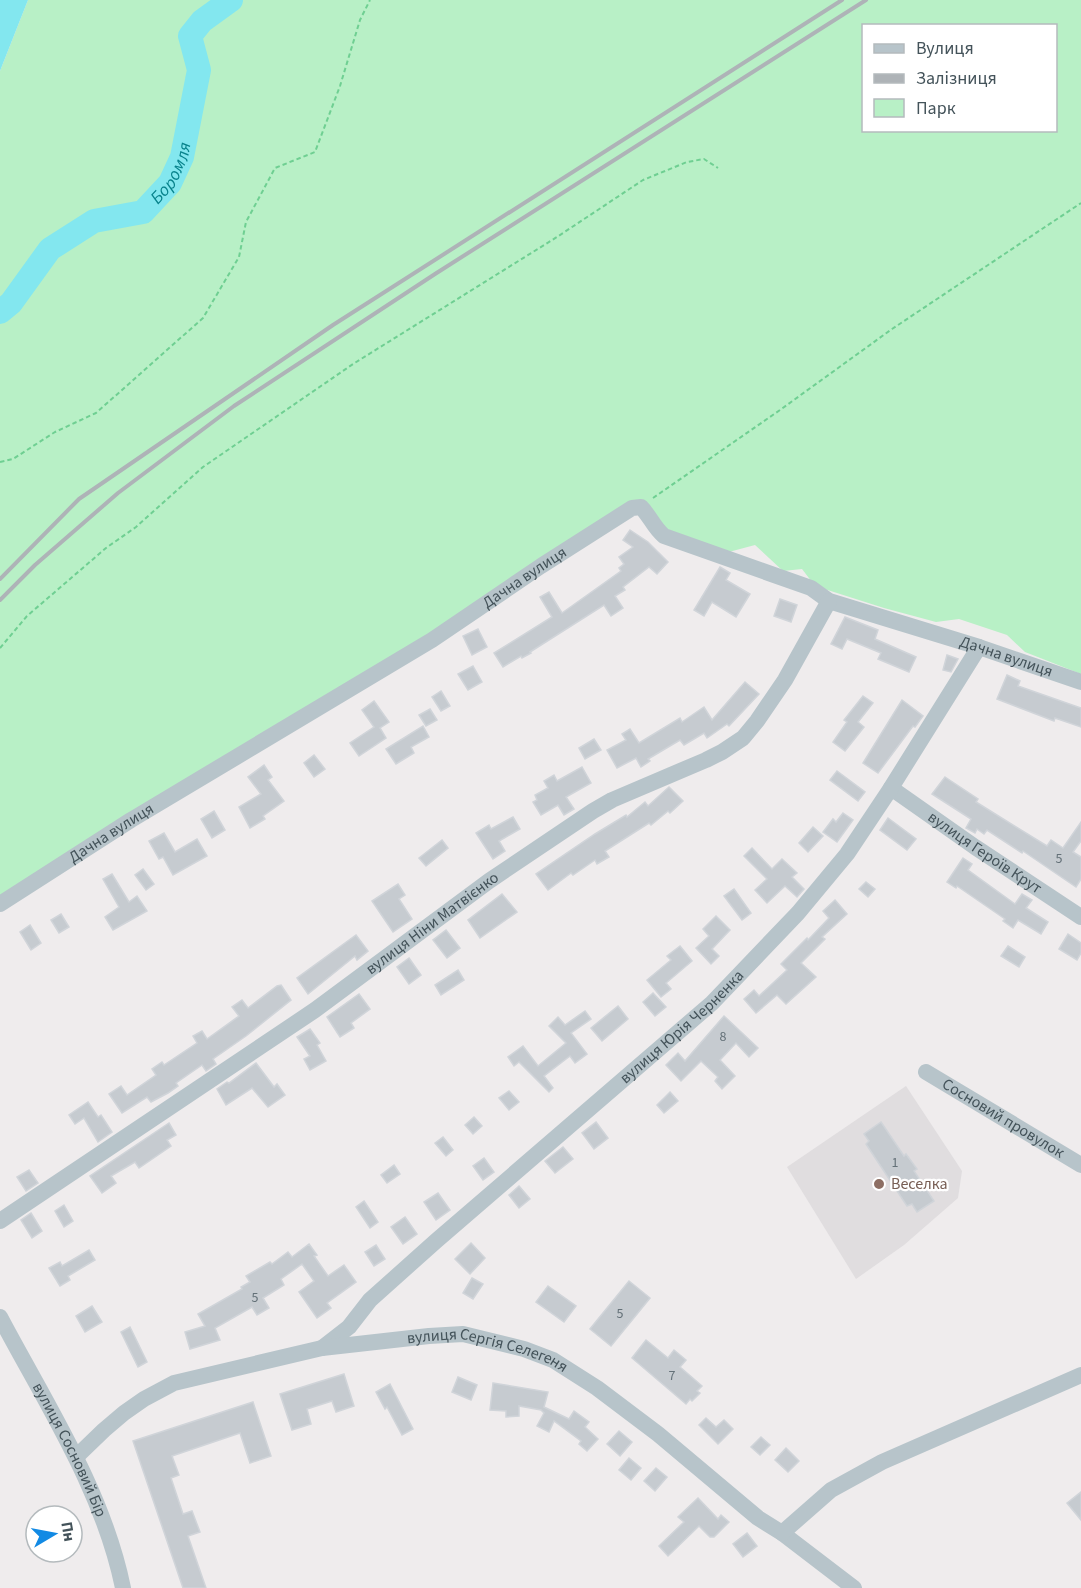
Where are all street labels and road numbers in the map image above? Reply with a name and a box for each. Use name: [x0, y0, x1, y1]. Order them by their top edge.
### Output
street label: Дачна вулиця: [478, 541, 571, 614]
street label: Дачна вулиця: [957, 631, 1056, 683]
street label: Дачна вулиця: [64, 798, 158, 868]
street label: вулиця Героїв Крут: [923, 806, 1046, 899]
street label: вулиця Ніни Матвієнко: [361, 867, 503, 980]
street label: вулиця Юрія Черненка: [615, 965, 749, 1089]
street label: Сосновий провулок: [938, 1073, 1069, 1164]
street label: вулиця Сергія Селегеня: [406, 1323, 572, 1378]
street label: вулиця Сосновий Бір: [27, 1378, 112, 1520]

